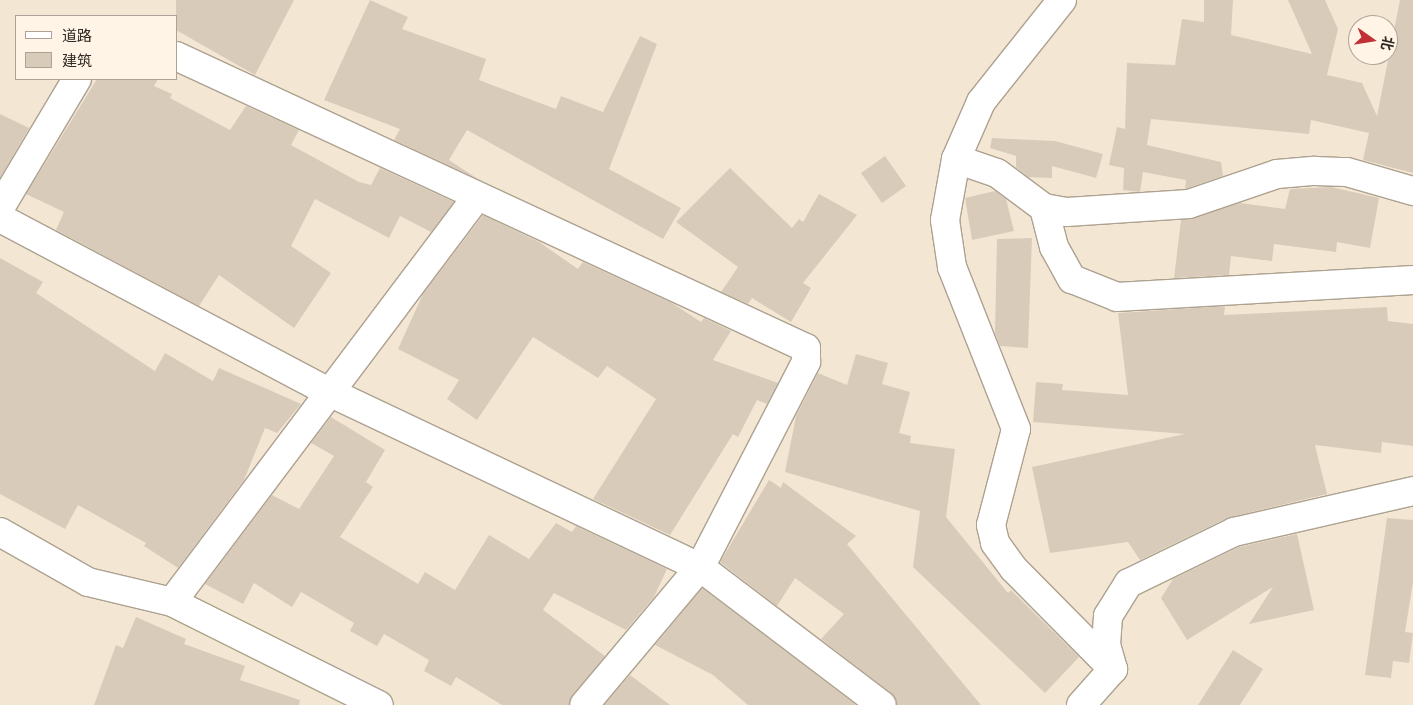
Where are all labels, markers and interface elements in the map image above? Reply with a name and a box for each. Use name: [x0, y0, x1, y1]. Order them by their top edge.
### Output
legend: [15, 15, 178, 80]
north arrow: [1348, 15, 1398, 65]
text: 道路: [62, 27, 92, 45]
text: 北: [1377, 35, 1397, 52]
text: 建筑: [62, 52, 92, 70]

